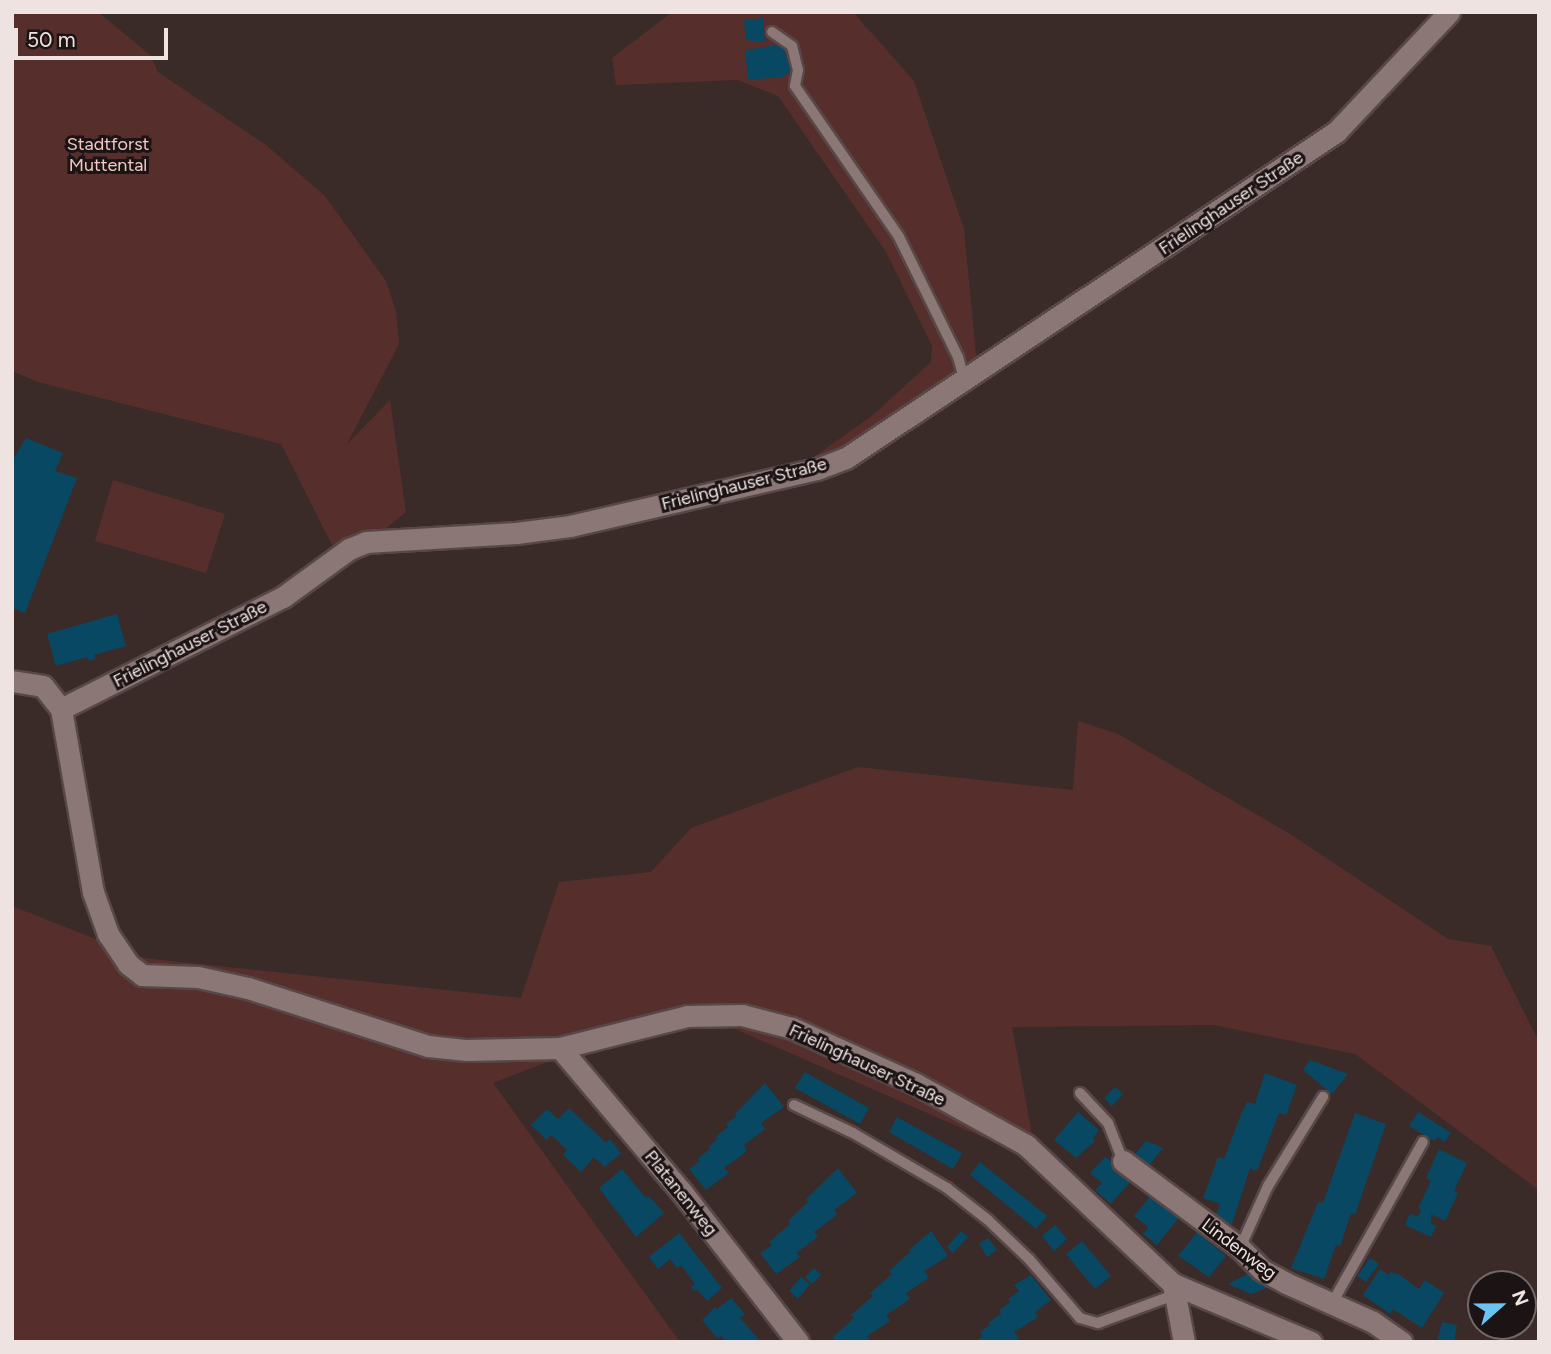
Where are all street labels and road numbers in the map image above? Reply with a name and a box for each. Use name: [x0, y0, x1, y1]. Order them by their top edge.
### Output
street label: Frielinghauser Straße: [1155, 147, 1307, 259]
street label: Frielinghauser Straße: [659, 453, 829, 515]
street label: Frielinghauser Straße: [110, 596, 270, 692]
street label: Frielinghauser Straße: [786, 1019, 948, 1111]
street label: Platanenweg: [640, 1146, 722, 1240]
street label: Lindenweg: [1197, 1214, 1281, 1284]

